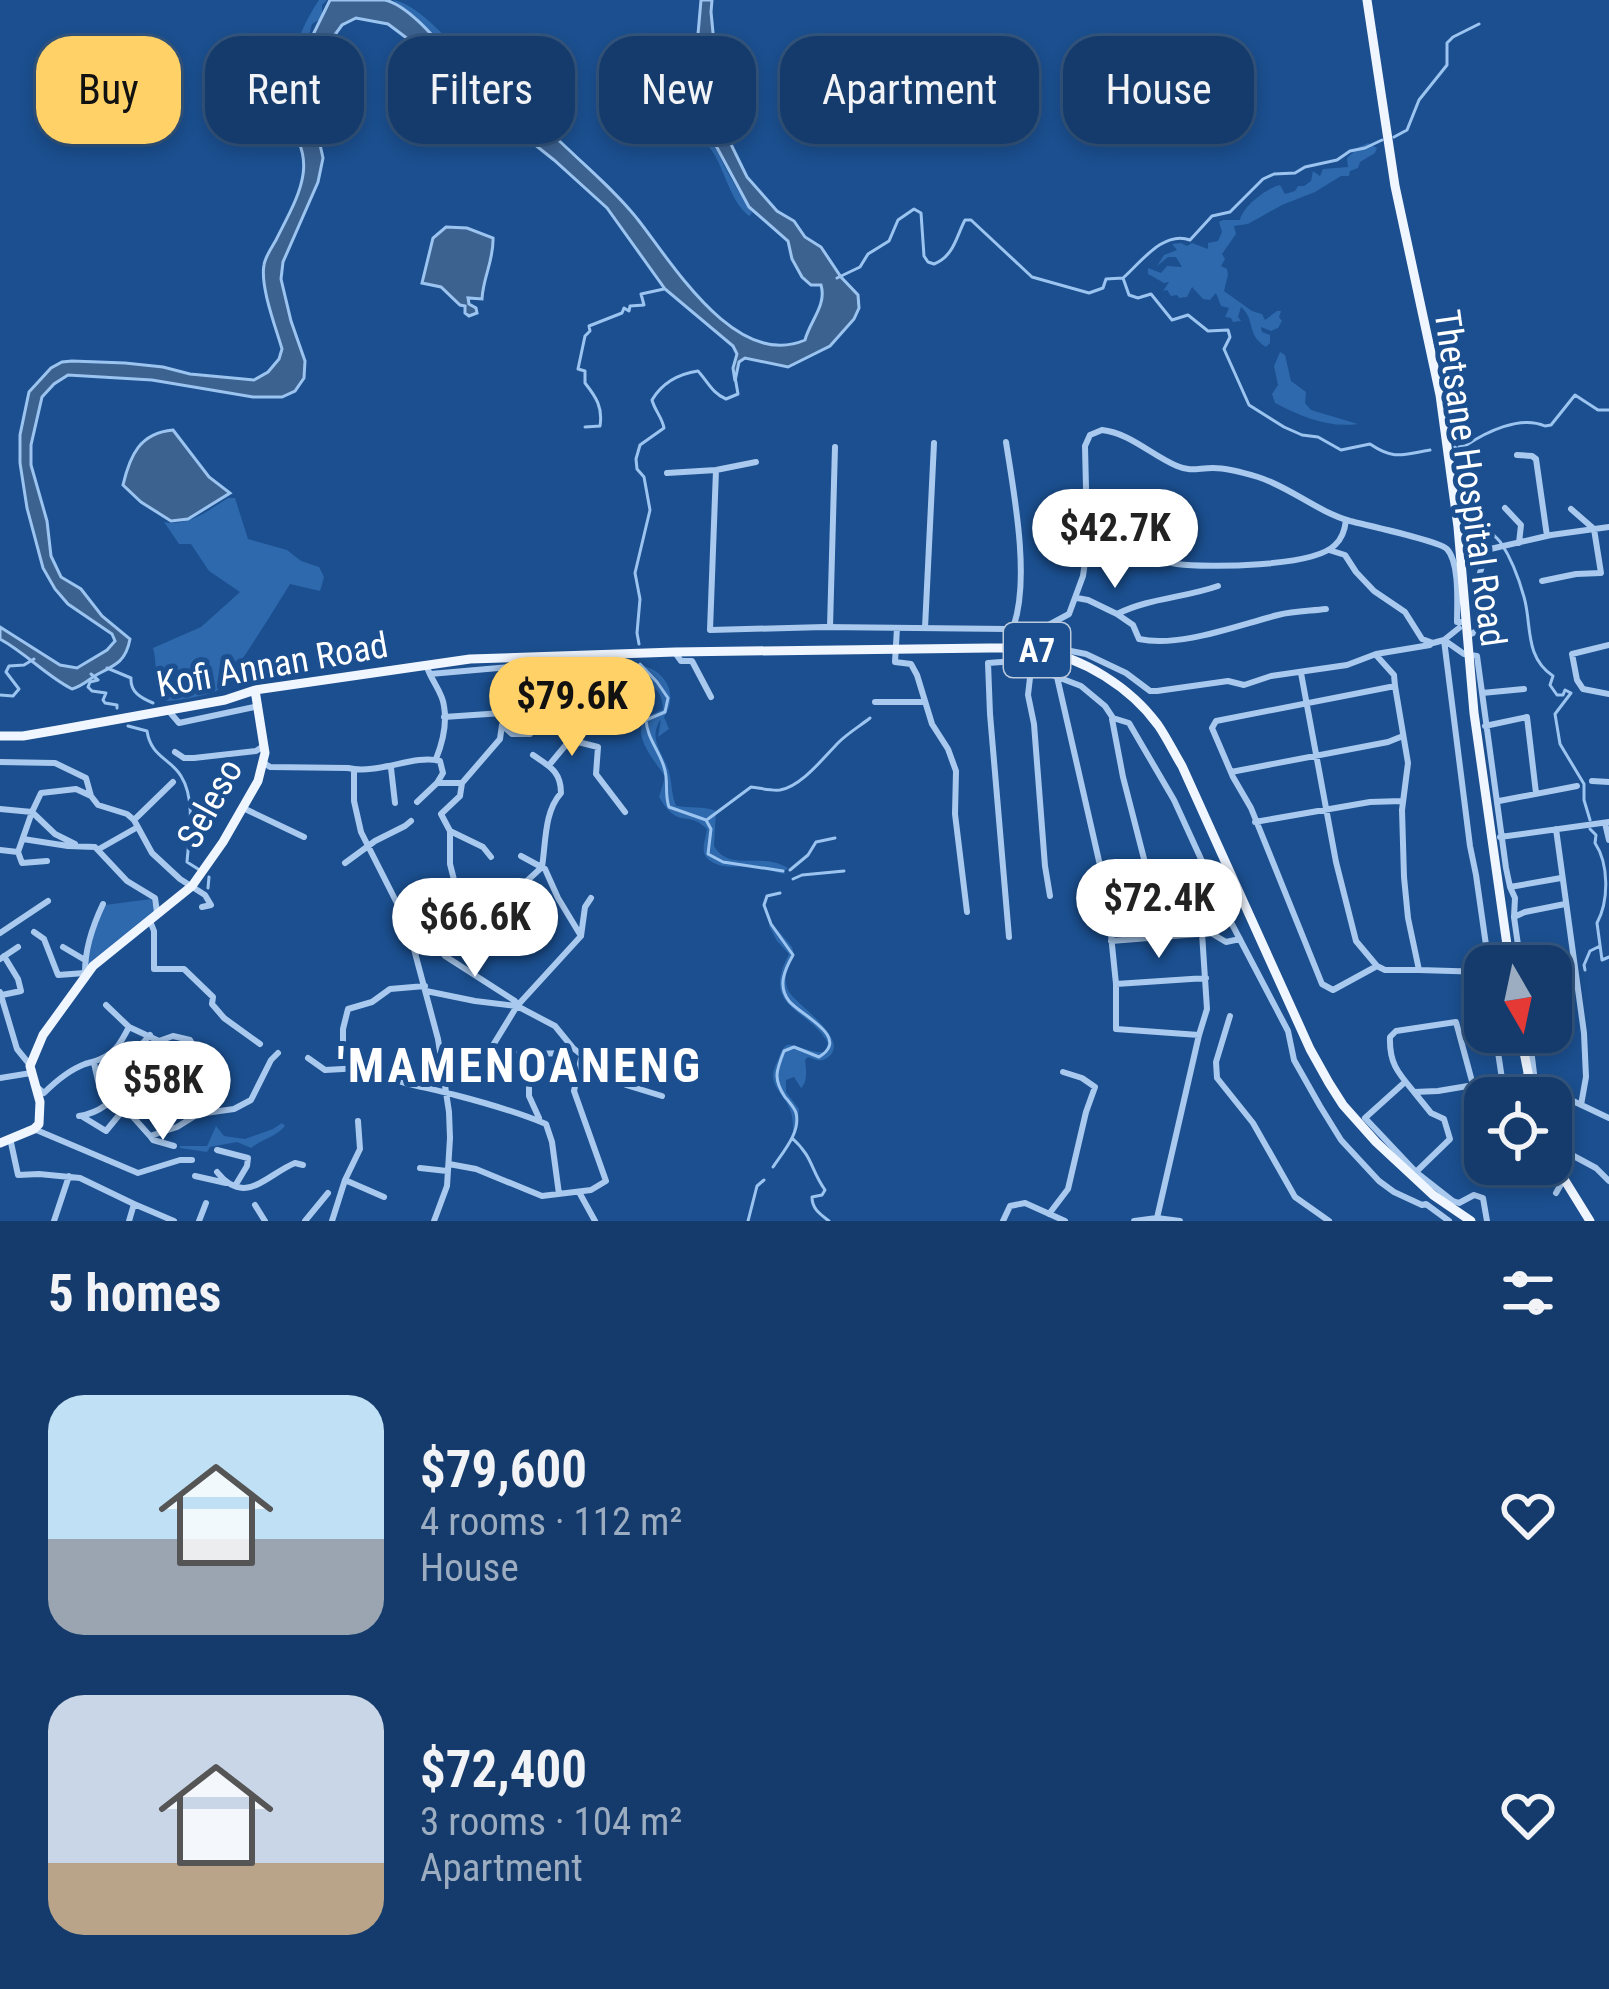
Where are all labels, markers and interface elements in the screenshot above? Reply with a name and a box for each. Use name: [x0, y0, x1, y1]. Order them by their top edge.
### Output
chip: Buy: [36, 36, 181, 144]
chip: Rent: [205, 36, 364, 144]
chip: Filters: [388, 36, 575, 144]
chip: New: [599, 36, 756, 144]
chip: Apartment: [780, 36, 1039, 144]
chip: House: [1063, 36, 1254, 144]
street label: Thetsane Hospital Road: [1426, 307, 1514, 649]
pin: $42.7K: [1017, 489, 1213, 591]
text: $42.7K: [1059, 505, 1171, 551]
road number: A7: [1004, 623, 1070, 677]
street label: Kofi Annan Road: [153, 624, 391, 706]
pin: $79.6K: [474, 657, 670, 759]
text: $79.6K: [516, 673, 628, 719]
street label: Seleso: [168, 752, 251, 855]
pin: $72.4K: [1061, 859, 1257, 961]
text: $72.4K: [1103, 875, 1215, 921]
pin: $66.6K: [377, 878, 573, 980]
text: $66.6K: [419, 894, 531, 940]
north arrow: [1464, 945, 1572, 1053]
map controls: [1464, 945, 1572, 1185]
district label: 'MAMENOANENG: [337, 1037, 703, 1094]
pin: $58K: [92, 1041, 234, 1143]
text: $58K: [123, 1057, 203, 1103]
button: locate: [1464, 1077, 1572, 1185]
icon: filters: [1495, 1260, 1561, 1326]
text: 5 homes: [48, 1264, 221, 1323]
text: $79,600: [420, 1440, 587, 1499]
icon: home: [144, 1443, 288, 1587]
icon: heart: [1495, 1482, 1561, 1548]
text: 4 rooms · 112 m²: [420, 1499, 682, 1545]
text: House: [420, 1545, 519, 1591]
text: $72,400: [420, 1740, 587, 1799]
icon: home: [144, 1743, 288, 1887]
icon: heart: [1495, 1782, 1561, 1848]
text: 3 rooms · 104 m²: [420, 1799, 682, 1845]
text: Apartment: [420, 1845, 583, 1891]

